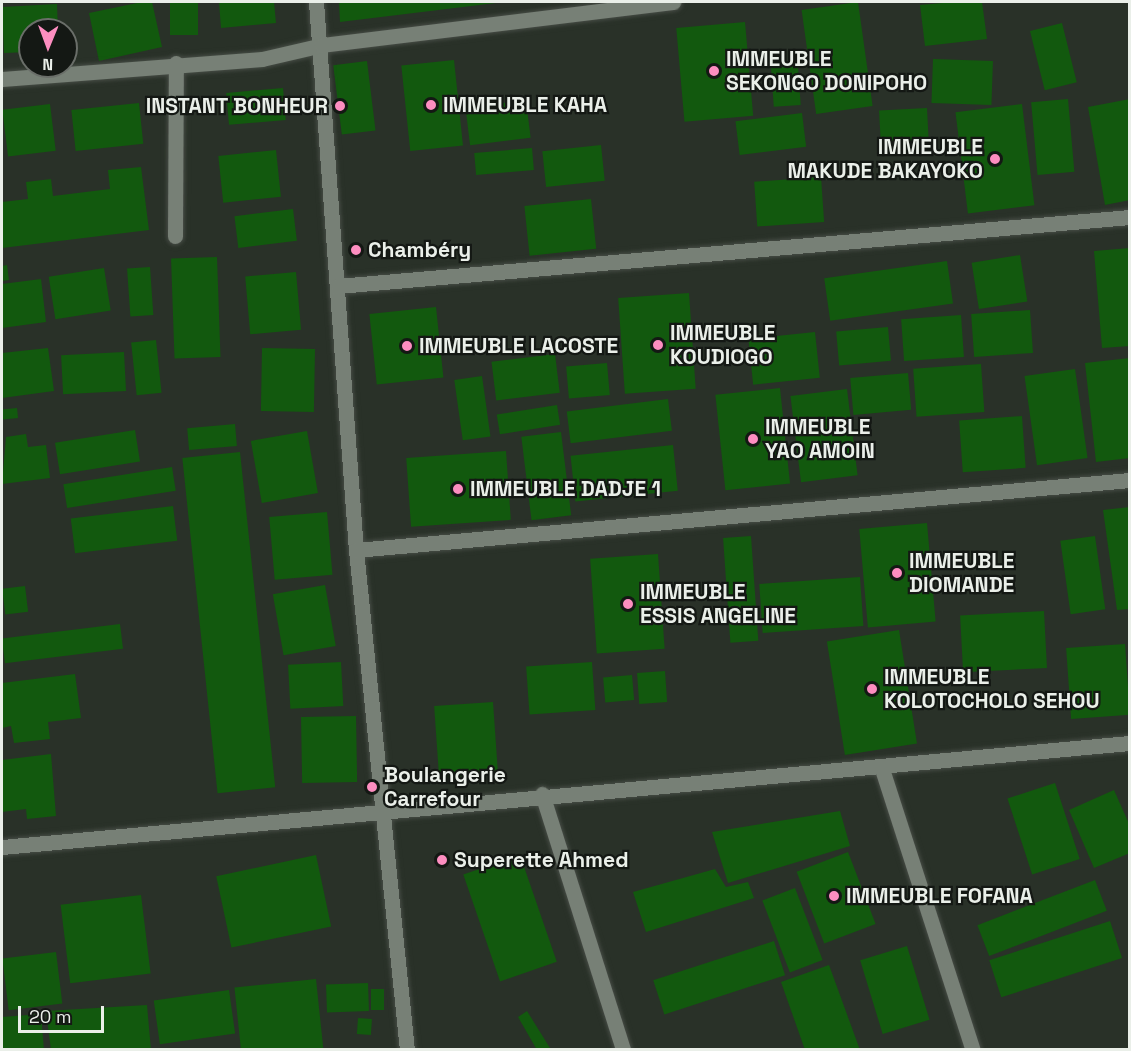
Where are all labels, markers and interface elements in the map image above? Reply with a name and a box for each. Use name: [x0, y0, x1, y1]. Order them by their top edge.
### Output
north arrow: [18, 18, 78, 78]
place label: IMMEUBLE SEKONGO DONIPOHO: [726, 46, 927, 96]
text: N: [42, 54, 53, 75]
marker: IMMEUBLE SEKONGO DONIPOHO: [707, 64, 721, 78]
place label: IMMEUBLE KAHA: [443, 92, 607, 118]
place label: INSTANT BONHEUR: [145, 93, 328, 119]
marker: IMMEUBLE KAHA: [424, 98, 438, 112]
marker: INSTANT BONHEUR: [333, 99, 347, 113]
place label: IMMEUBLE MAKUDE BAKAYOKO: [787, 134, 983, 184]
marker: IMMEUBLE MAKUDE BAKAYOKO: [988, 152, 1002, 166]
place label: Chambéry: [368, 237, 471, 263]
marker: Chambéry: [349, 243, 363, 257]
place label: IMMEUBLE KOUDIOGO: [670, 320, 775, 370]
place label: IMMEUBLE LACOSTE: [419, 333, 618, 359]
marker: IMMEUBLE KOUDIOGO: [651, 338, 665, 352]
marker: IMMEUBLE LACOSTE: [400, 339, 414, 353]
place label: IMMEUBLE YAO AMOIN: [765, 414, 875, 464]
marker: IMMEUBLE YAO AMOIN: [746, 432, 760, 446]
place label: IMMEUBLE DADJE 1: [470, 476, 661, 502]
marker: IMMEUBLE DADJE 1: [451, 482, 465, 496]
place label: IMMEUBLE DIOMANDE: [909, 548, 1014, 598]
marker: IMMEUBLE DIOMANDE: [890, 566, 904, 580]
place label: IMMEUBLE ESSIS ANGELINE: [640, 579, 796, 629]
marker: IMMEUBLE ESSIS ANGELINE: [621, 597, 635, 611]
place label: IMMEUBLE KOLOTOCHOLO SEHOU: [884, 664, 1100, 714]
marker: IMMEUBLE KOLOTOCHOLO SEHOU: [865, 682, 879, 696]
place label: Boulangerie Carrefour: [384, 762, 506, 812]
marker: Boulangerie Carrefour: [365, 780, 379, 794]
place label: Superette Ahmed: [454, 847, 629, 873]
marker: Superette Ahmed: [435, 853, 449, 867]
place label: IMMEUBLE FOFANA: [846, 883, 1033, 909]
marker: IMMEUBLE FOFANA: [827, 889, 841, 903]
scale bar: [21, 994, 106, 1032]
text: 20 m: [29, 1005, 72, 1028]

